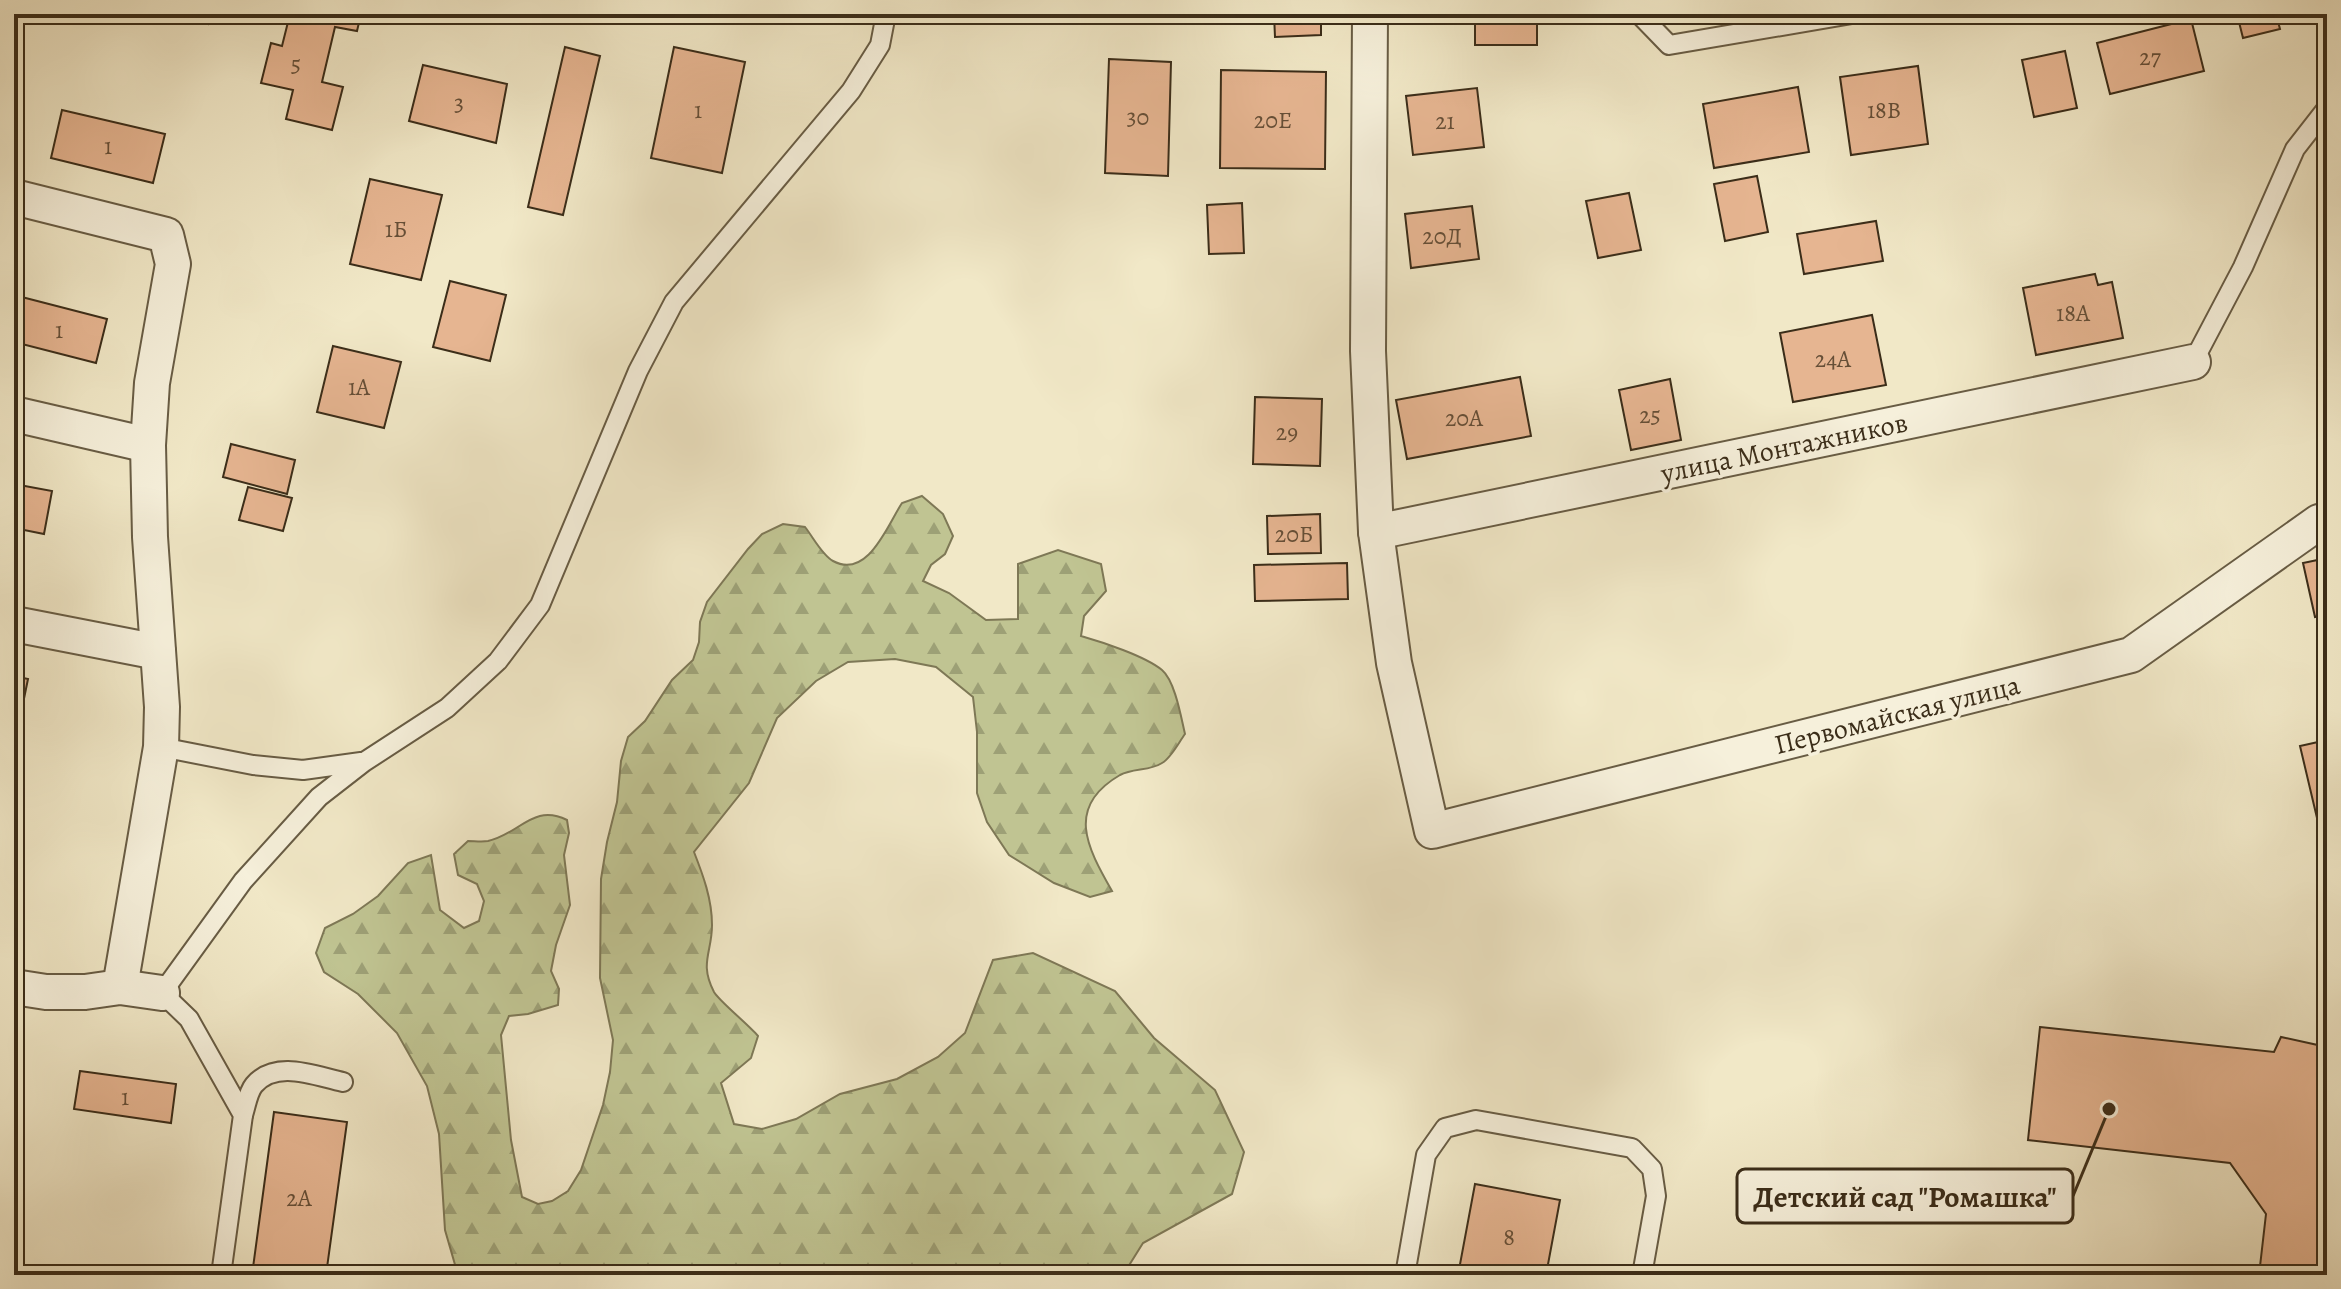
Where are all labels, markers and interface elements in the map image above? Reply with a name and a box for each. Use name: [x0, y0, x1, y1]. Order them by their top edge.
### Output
house number: 27: [2139, 41, 2162, 73]
house number: 5: [291, 48, 301, 80]
house number: 3: [454, 87, 464, 119]
house number: 1: [694, 94, 702, 126]
house number: 18В: [1867, 94, 1901, 126]
house number: 30: [1127, 101, 1149, 133]
house number: 20Е: [1254, 104, 1292, 136]
house number: 21: [1435, 105, 1455, 137]
house number: 1: [104, 130, 112, 162]
house number: 1Б: [385, 213, 407, 245]
house number: 20Д: [1422, 220, 1462, 252]
house number: 18А: [2056, 297, 2091, 329]
house number: 1: [55, 314, 63, 346]
house number: 24А: [1815, 343, 1852, 375]
house number: 1А: [348, 371, 371, 403]
house number: 25: [1639, 399, 1661, 431]
house number: 20А: [1445, 402, 1484, 434]
street label: улица Монтажников: [1656, 403, 1911, 493]
house number: 29: [1276, 416, 1298, 448]
house number: 20Б: [1275, 518, 1313, 550]
street label: Первомайская улица: [1770, 666, 2024, 764]
house number: 1: [121, 1081, 129, 1113]
callout: Детский сад "Ромашка": [1737, 1169, 2073, 1223]
text: Детский сад "Ромашка": [1753, 1177, 2057, 1217]
house number: 2А: [286, 1182, 313, 1214]
house number: 8: [1503, 1221, 1515, 1253]

